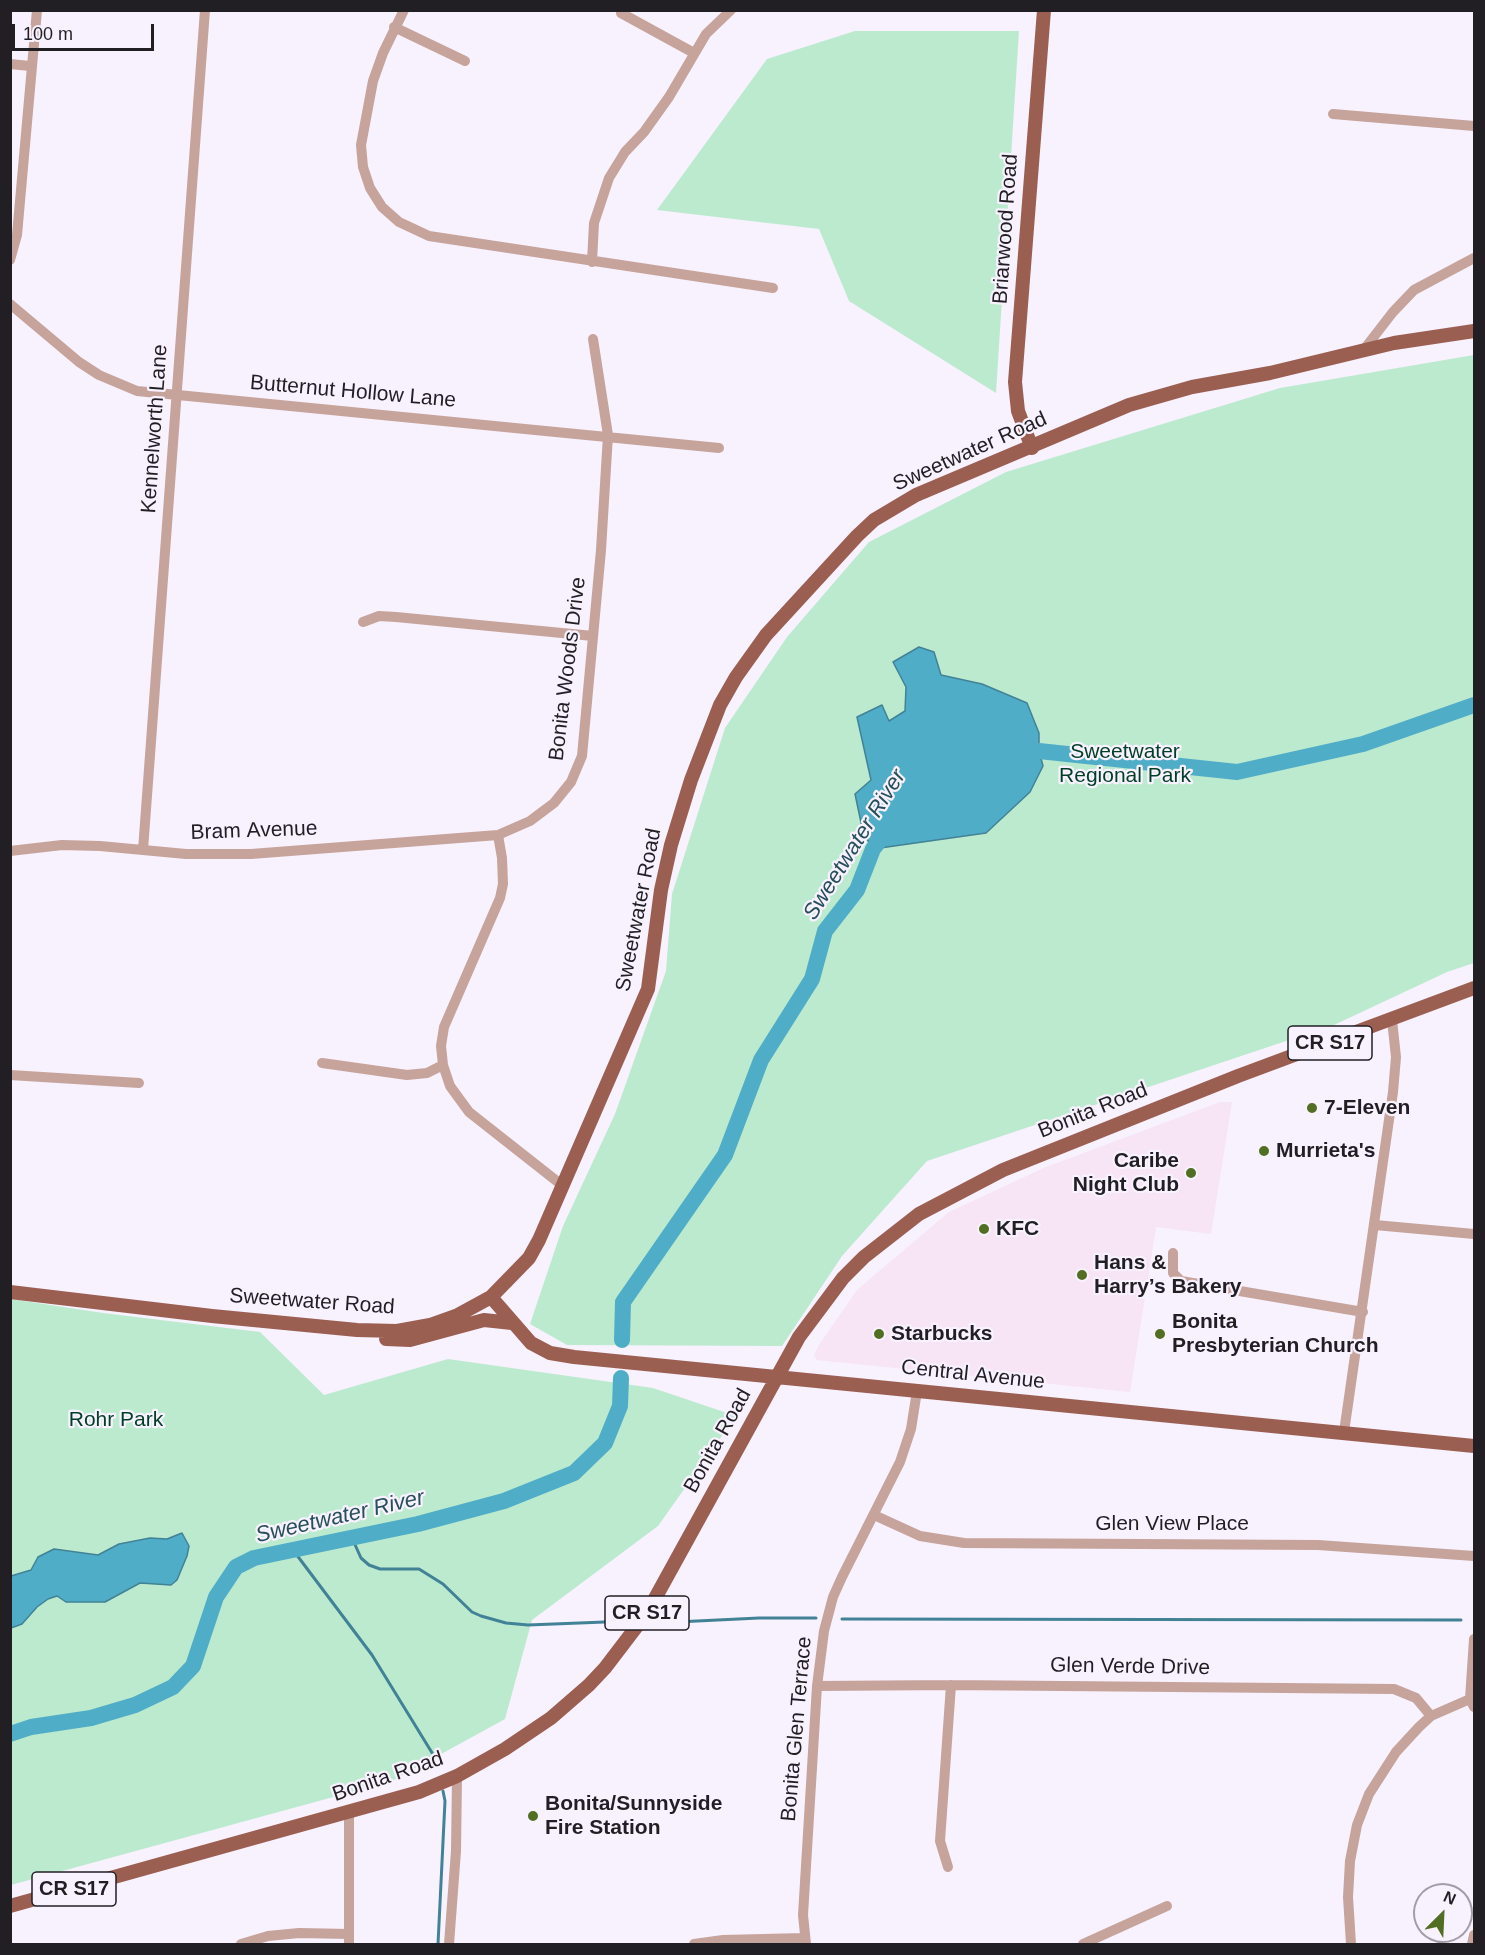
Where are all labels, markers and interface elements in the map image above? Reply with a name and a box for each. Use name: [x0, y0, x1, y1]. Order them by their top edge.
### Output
scale bar: [15, 12, 158, 50]
text: 100 m: [23, 24, 73, 44]
street label: Briarwood Road: [988, 153, 1024, 305]
street label: Kennelworth Lane: [137, 344, 173, 514]
street label: Butternut Hollow Lane: [249, 370, 457, 414]
street label: Sweetwater Road: [889, 407, 1051, 497]
street label: Bonita Woods Drive: [544, 576, 592, 762]
park label: Sweetwater Regional Park: [1059, 739, 1191, 789]
water label: Sweetwater River: [798, 765, 912, 925]
street label: Bram Avenue: [190, 816, 318, 846]
street label: Sweetwater Road: [611, 826, 667, 994]
road number: CR S17: [1288, 1026, 1372, 1060]
street label: Bonita Road: [1035, 1078, 1151, 1144]
place label: 7-Eleven: [1324, 1095, 1410, 1121]
marker: 7-Eleven: [1305, 1101, 1319, 1115]
place label: Murrieta's: [1276, 1138, 1376, 1164]
marker: Murrieta's: [1257, 1144, 1271, 1158]
place label: Caribe Night Club: [1073, 1148, 1179, 1198]
marker: Caribe Night Club: [1184, 1166, 1198, 1180]
place label: KFC: [996, 1216, 1039, 1242]
marker: KFC: [977, 1222, 991, 1236]
place label: Hans & Harry’s Bakery: [1094, 1250, 1241, 1300]
marker: Hans & Harry’s Bakery: [1075, 1268, 1089, 1282]
street label: Sweetwater Road: [228, 1284, 396, 1320]
place label: Bonita Presbyterian Church: [1172, 1309, 1379, 1359]
place label: Starbucks: [891, 1321, 993, 1347]
marker: Starbucks: [872, 1327, 886, 1341]
marker: Bonita Presbyterian Church: [1153, 1327, 1167, 1341]
street label: Central Avenue: [900, 1355, 1046, 1395]
street label: Bonita Road: [679, 1384, 757, 1498]
park label: Rohr Park: [69, 1407, 163, 1433]
water label: Sweetwater River: [253, 1485, 427, 1549]
street label: Glen View Place: [1095, 1511, 1249, 1537]
road number: CR S17: [605, 1596, 689, 1630]
street label: Bonita Glen Terrace: [776, 1635, 818, 1823]
street label: Glen Verde Drive: [1050, 1653, 1210, 1681]
street label: Bonita Road: [329, 1746, 447, 1808]
place label: Bonita/Sunnyside Fire Station: [545, 1791, 722, 1841]
marker: Bonita/Sunnyside Fire Station: [526, 1809, 540, 1823]
road number: CR S17: [32, 1872, 116, 1906]
north arrow: [1413, 1883, 1473, 1943]
text: N: [1441, 1888, 1458, 1908]

